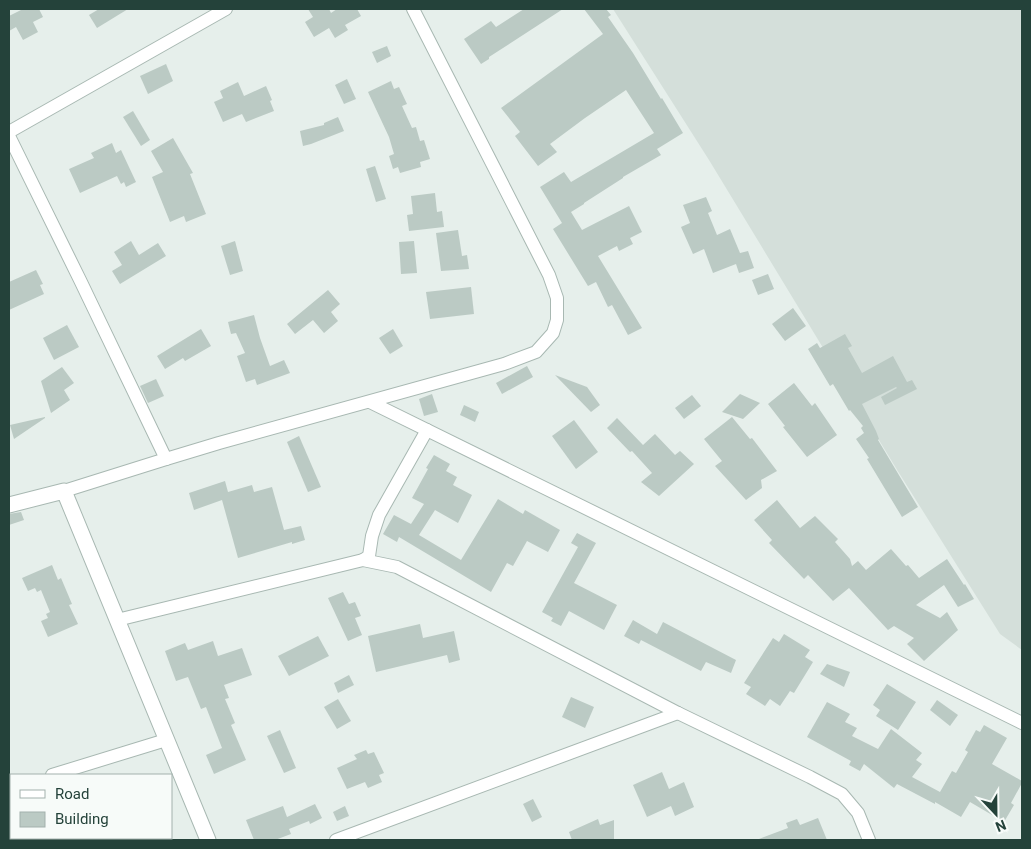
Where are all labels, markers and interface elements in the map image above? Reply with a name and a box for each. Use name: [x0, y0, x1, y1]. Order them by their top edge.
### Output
legend: [10, 774, 172, 839]
text: Road: [55, 785, 89, 803]
north arrow: [971, 789, 1021, 839]
text: Building: [55, 810, 109, 828]
text: N: [993, 817, 1008, 835]

